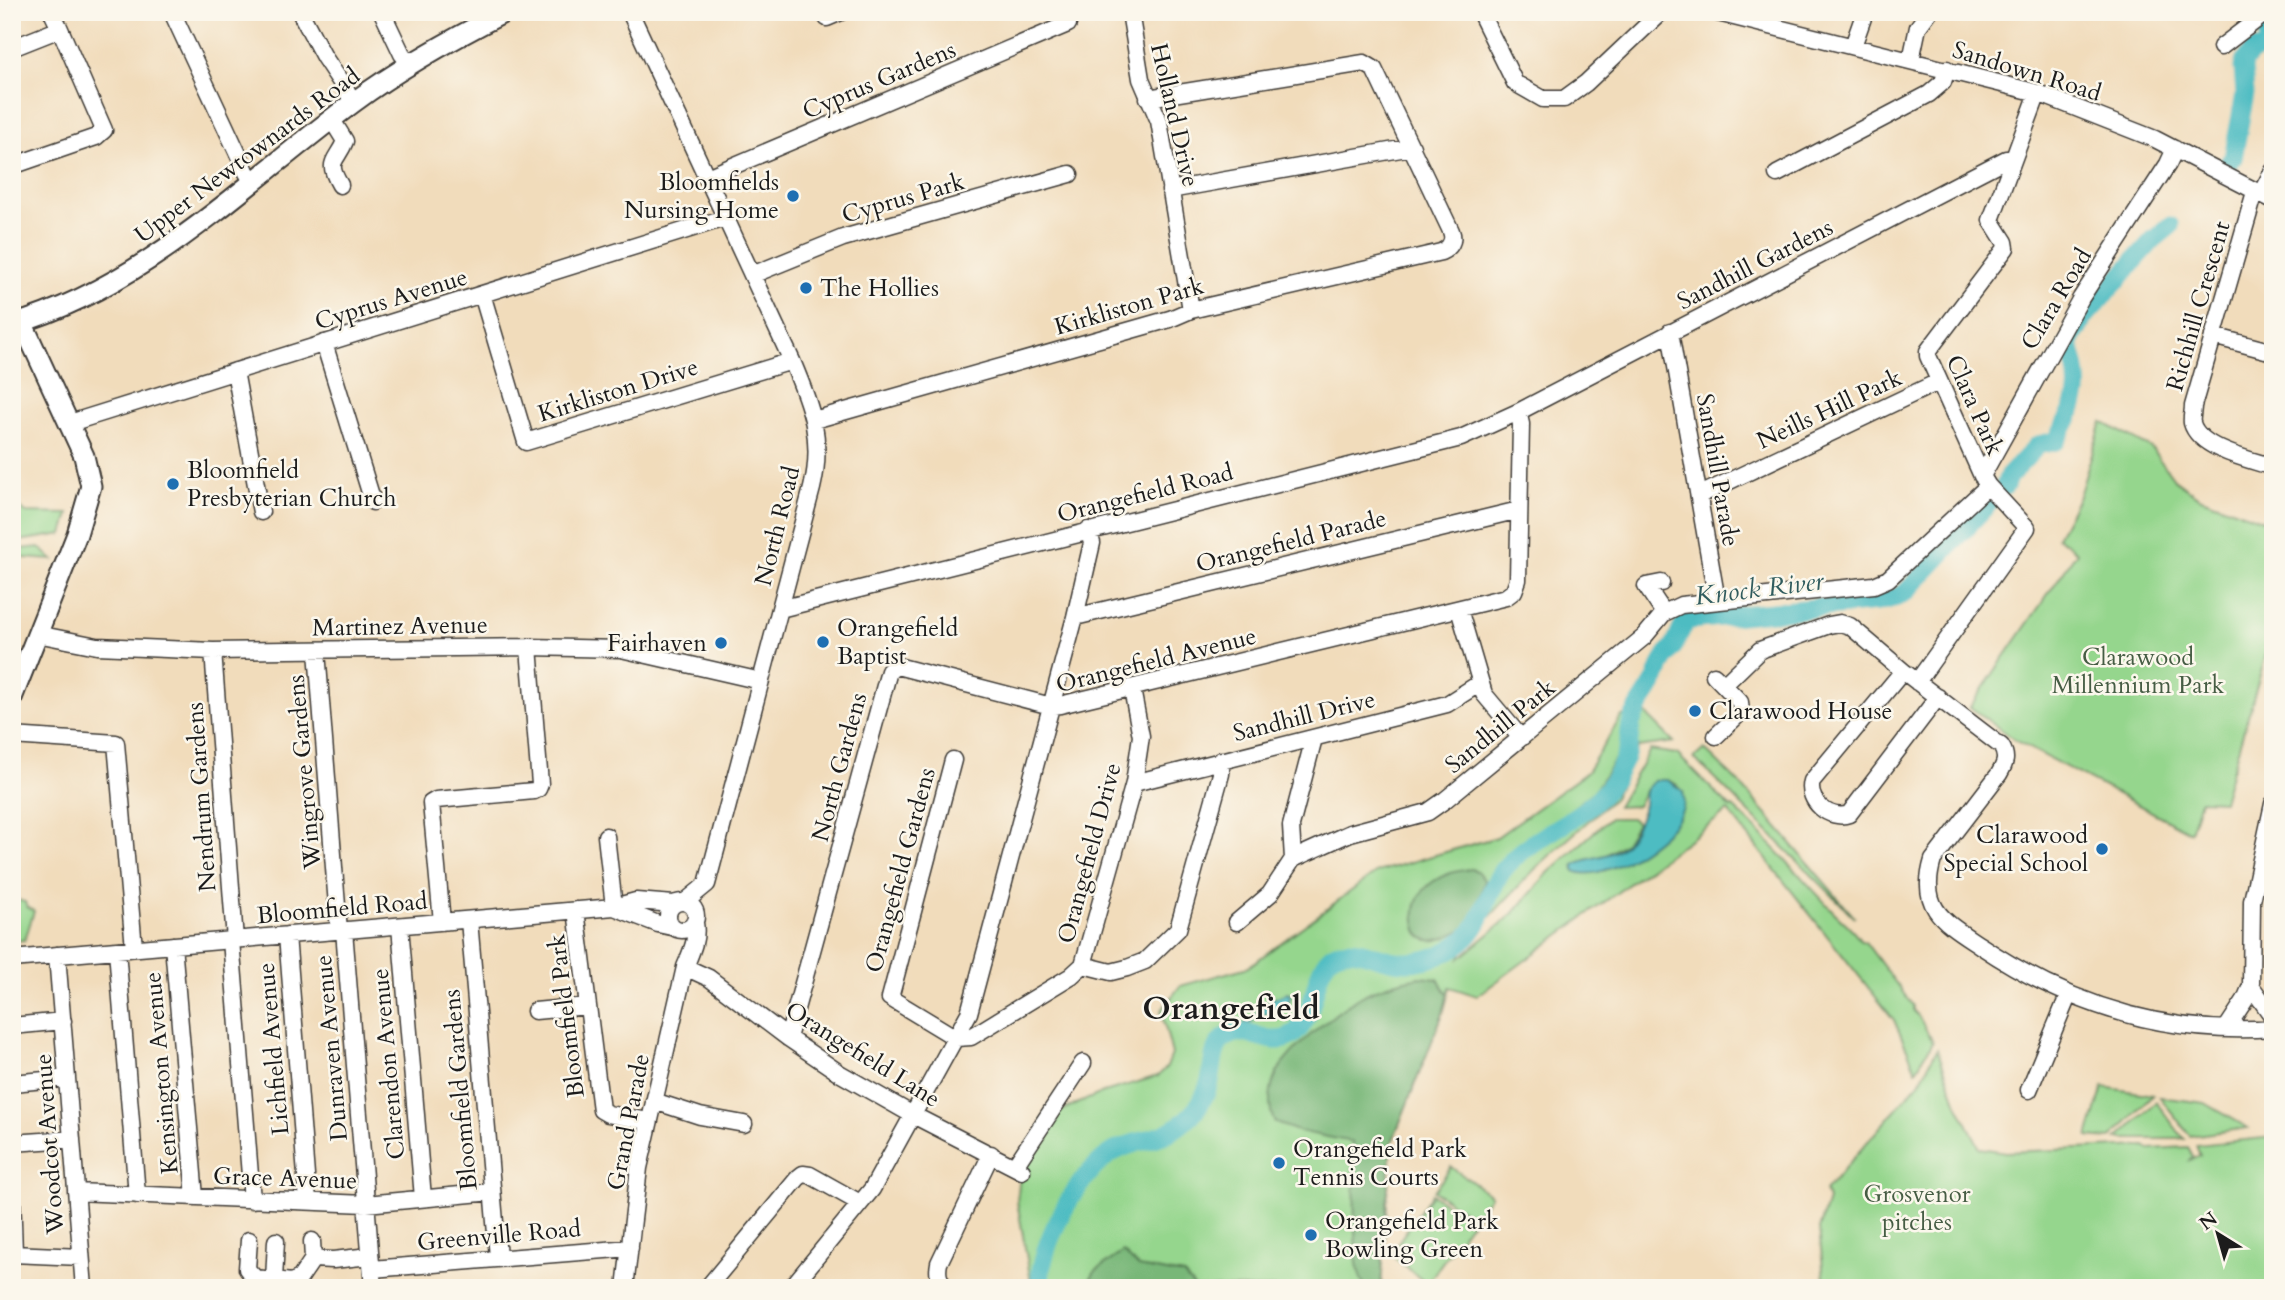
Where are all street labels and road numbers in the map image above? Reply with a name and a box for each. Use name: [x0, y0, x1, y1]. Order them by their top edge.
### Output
street label: Cyprus Gardens: [797, 33, 961, 128]
street label: Sandown Road: [1948, 33, 2105, 110]
street label: Holland Drive: [1142, 40, 1207, 190]
street label: Upper Newtownards Road: [128, 60, 367, 251]
street label: Cyprus Park: [838, 165, 969, 232]
street label: Sandhill Gardens: [1672, 211, 1839, 318]
street label: Richhill Crescent: [2158, 217, 2239, 395]
street label: Clara Road: [2013, 242, 2100, 356]
street label: Cyprus Avenue: [311, 261, 472, 338]
street label: Kirkliston Park: [1051, 269, 1208, 344]
street label: Kirkliston Drive: [534, 350, 702, 430]
street label: Clara Park: [1938, 350, 2011, 461]
street label: Neills Hill Park: [1751, 361, 1907, 457]
street label: Sandhill Parade: [1688, 391, 1747, 549]
street label: Orangefield Road: [1054, 456, 1237, 531]
street label: North Road: [747, 463, 808, 589]
street label: Orangefield Parade: [1193, 502, 1390, 581]
street label: Martinez Avenue: [312, 608, 488, 645]
street label: Orangefield Avenue: [1052, 620, 1260, 701]
street label: Sandhill Park: [1438, 671, 1563, 781]
street label: Wingrove Gardens: [280, 673, 330, 872]
street label: Sandhill Drive: [1230, 683, 1379, 750]
street label: North Gardens: [804, 689, 875, 845]
street label: Nendrum Gardens: [178, 701, 225, 893]
street label: Orangefield Drive: [1050, 759, 1129, 947]
street label: Orangefield Gardens: [857, 764, 944, 976]
street label: Bloomfield Road: [255, 885, 429, 932]
street label: Bloomfield Park: [540, 932, 593, 1100]
street label: Dunraven Avenue: [307, 954, 356, 1142]
street label: Lichfield Avenue: [250, 961, 297, 1137]
street label: Clarendon Avenue: [364, 967, 413, 1161]
street label: Kensington Avenue: [136, 971, 187, 1175]
street label: Bloomfield Gardens: [435, 988, 486, 1192]
street label: Orangefield Lane: [779, 994, 947, 1115]
street label: Grand Parade: [599, 1051, 658, 1193]
street label: Woodcot Avenue: [27, 1053, 72, 1236]
street label: Grace Avenue: [212, 1159, 358, 1198]
street label: Greenville Road: [416, 1212, 583, 1259]

